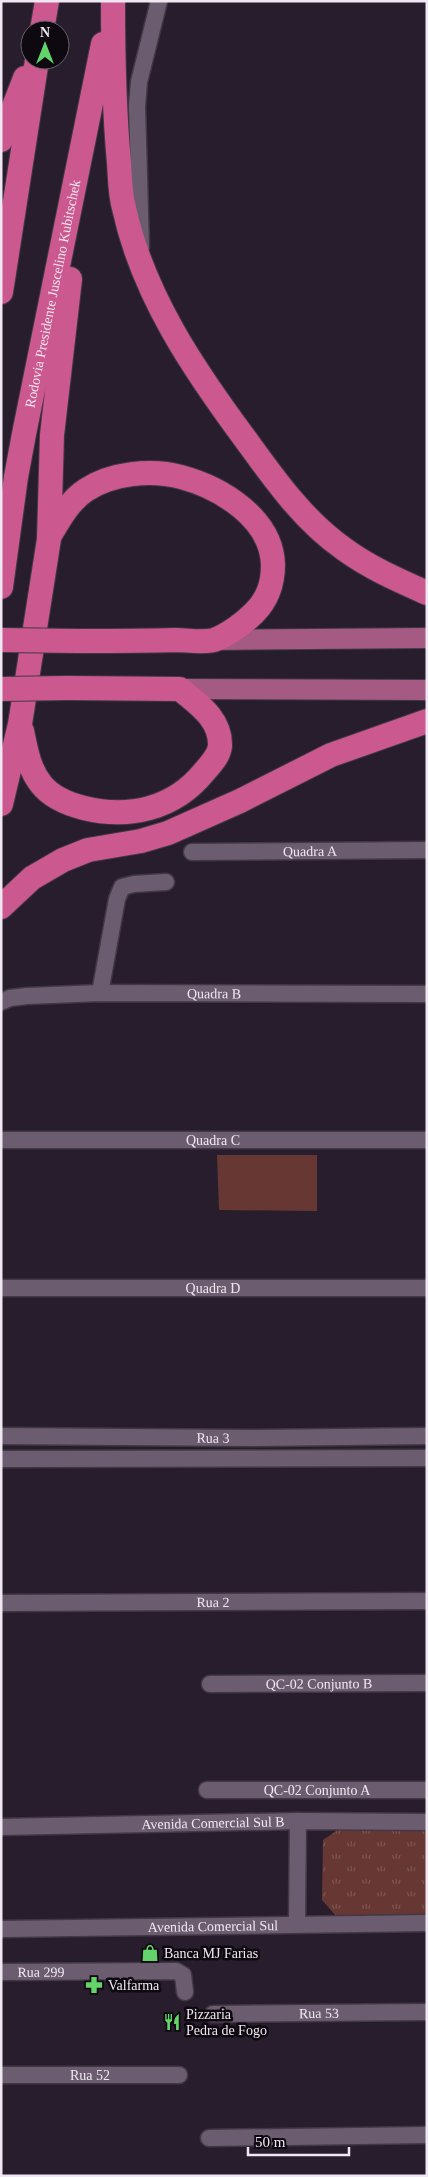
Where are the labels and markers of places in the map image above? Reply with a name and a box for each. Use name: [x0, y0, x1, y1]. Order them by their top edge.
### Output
shop icon: Banca MJ Farias: [140, 1943, 160, 1963]
place label: Banca MJ Farias: [164, 1946, 258, 1961]
pharmacy icon: Valfarma: [84, 1975, 104, 1995]
place label: Valfarma: [108, 1978, 160, 1993]
place label: Pizzaria Pedra de Fogo: [186, 2007, 267, 2038]
restaurant icon: Pizzaria Pedra de Fogo: [162, 2012, 182, 2032]

